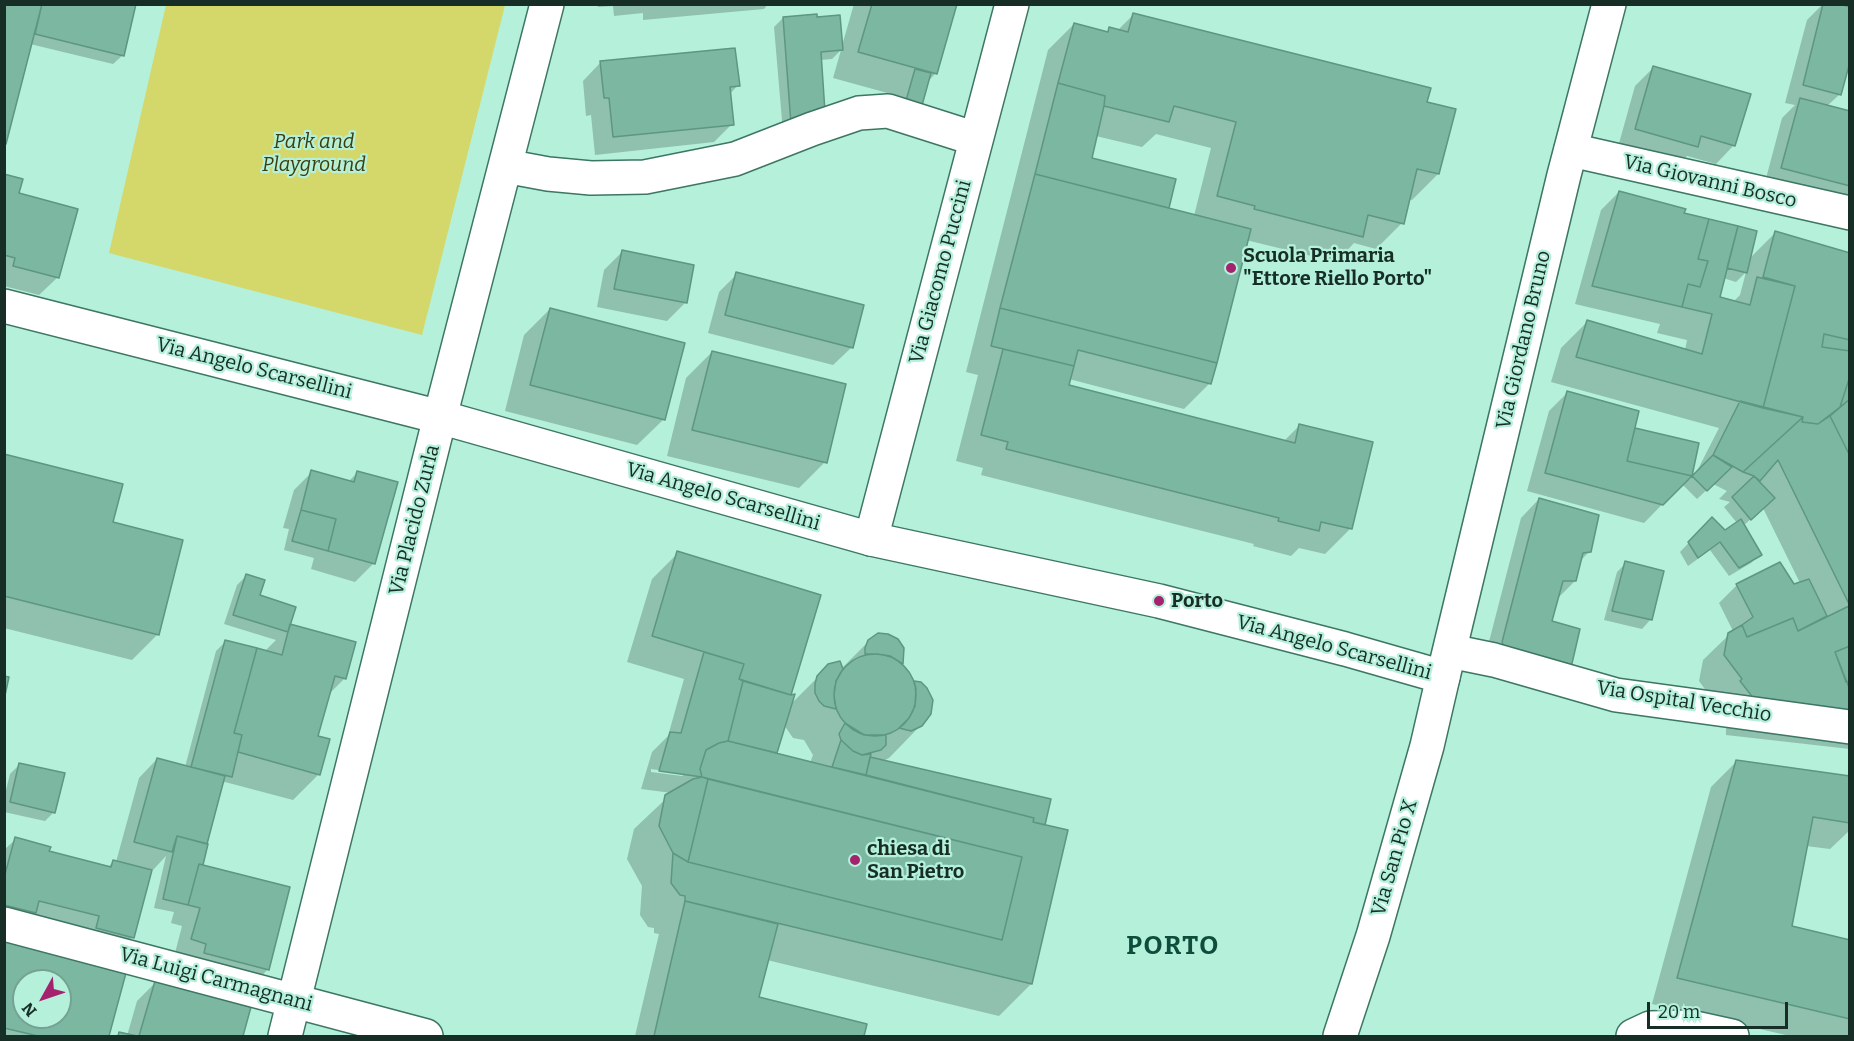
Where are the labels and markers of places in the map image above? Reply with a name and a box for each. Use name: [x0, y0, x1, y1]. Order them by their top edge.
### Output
place label: Scuola Primaria "Ettore Riello Porto": [1243, 244, 1432, 291]
marker: Scuola Primaria "Ettore Riello Porto": [1224, 261, 1238, 275]
place label: Porto: [1171, 589, 1223, 613]
marker: Porto: [1152, 594, 1166, 608]
place label: chiesa di San Pietro: [867, 837, 964, 884]
marker: chiesa di San Pietro: [848, 853, 862, 867]

